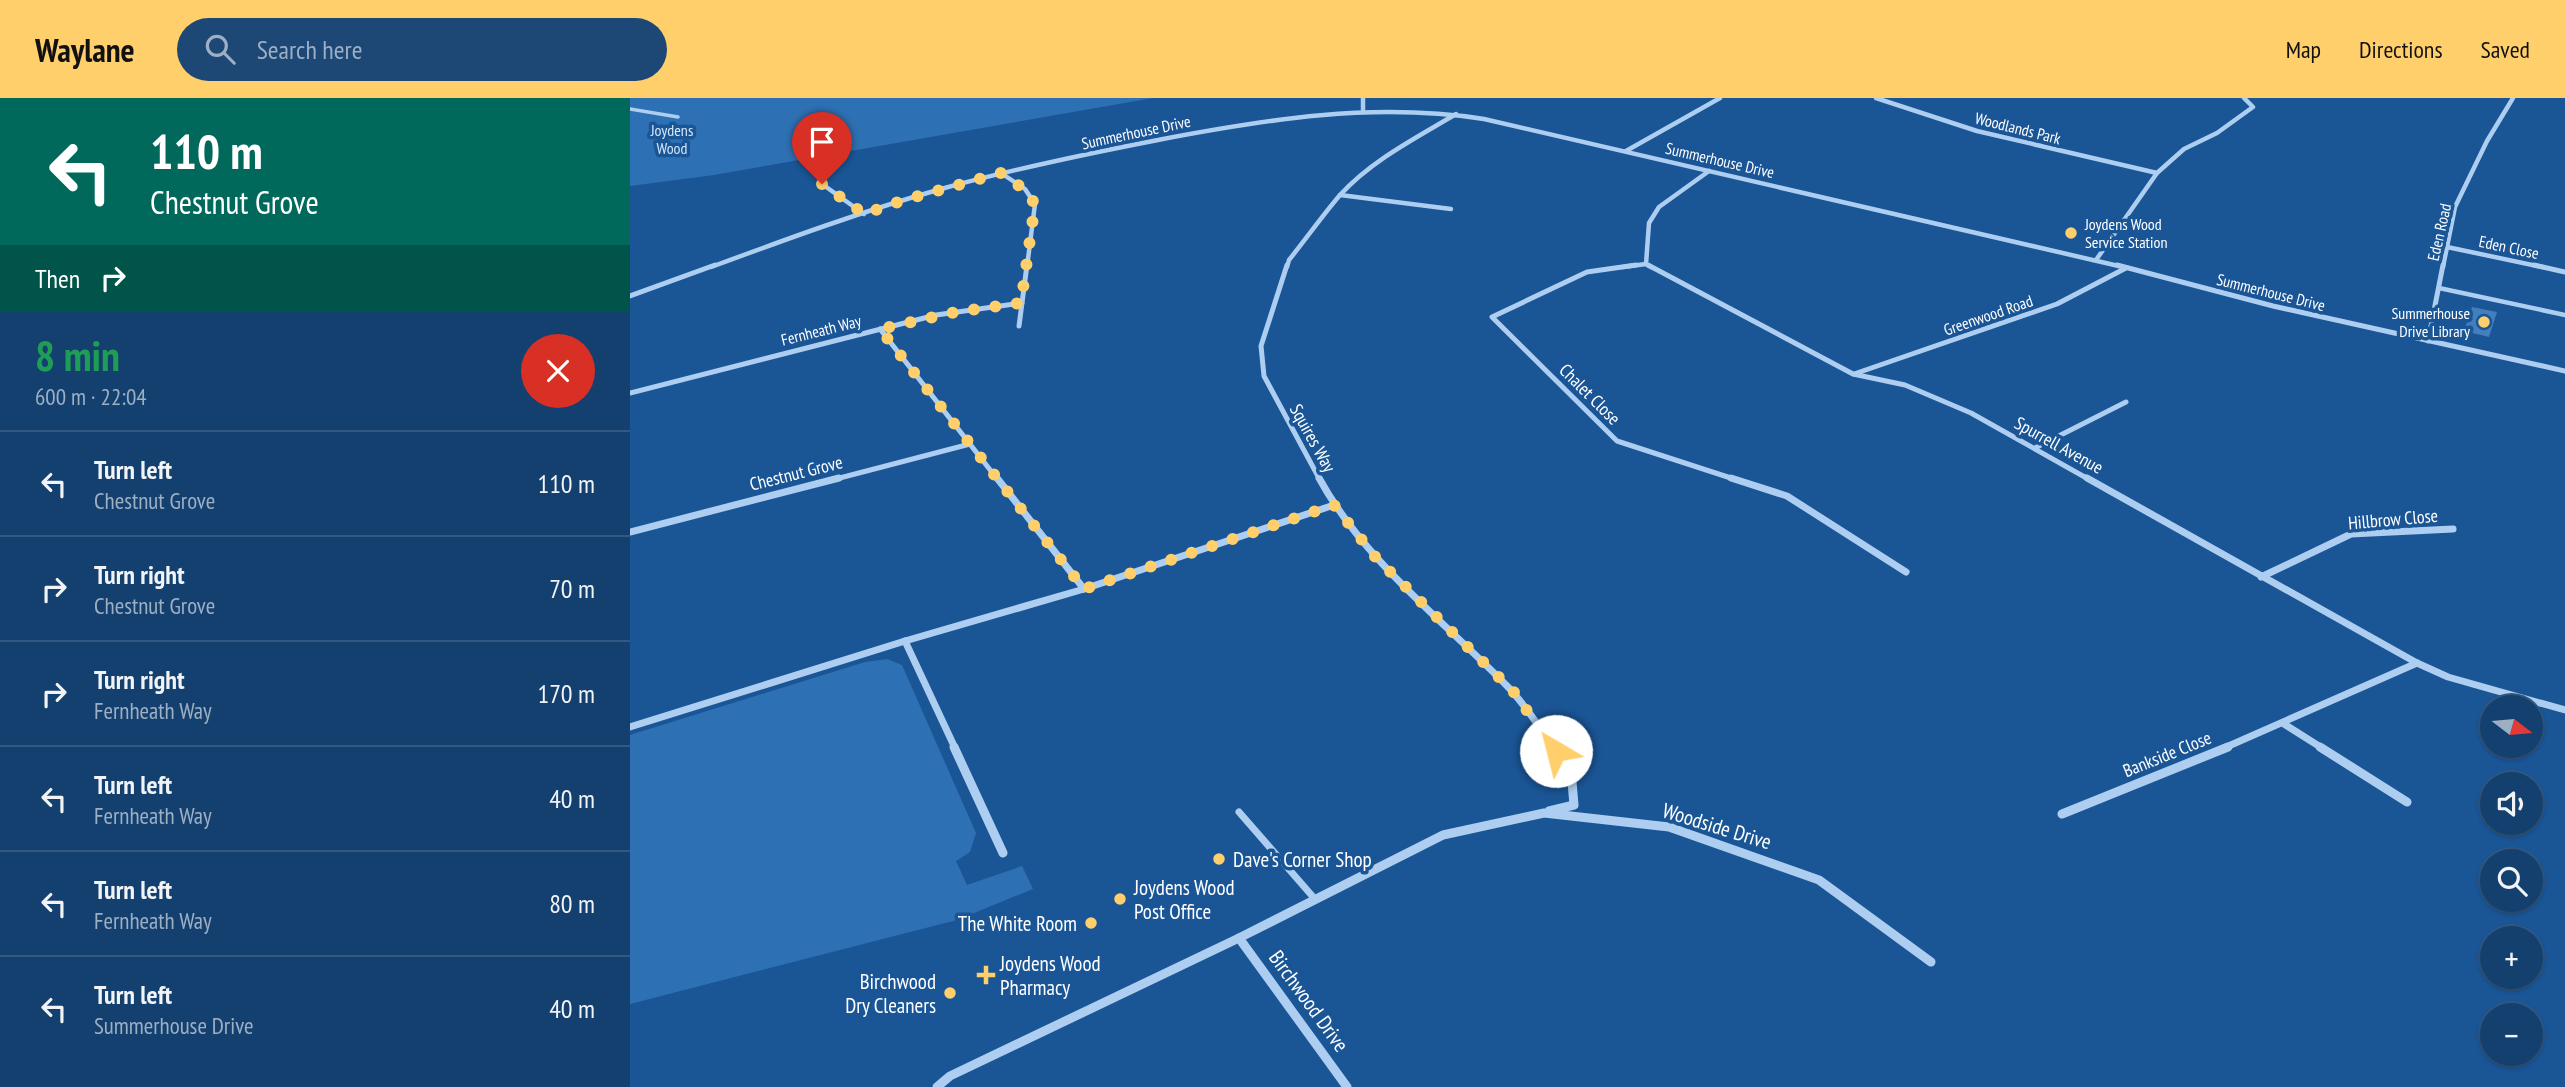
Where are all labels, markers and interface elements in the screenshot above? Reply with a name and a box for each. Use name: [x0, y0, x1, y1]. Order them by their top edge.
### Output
search box: [177, 18, 667, 81]
text: Waylane: [35, 28, 135, 71]
icon: search: [201, 30, 239, 68]
text: Search here: [257, 33, 362, 66]
text: Map: [2286, 34, 2321, 65]
text: Directions: [2359, 34, 2443, 65]
text: Saved: [2481, 34, 2530, 65]
street label: Woodlands Park: [1973, 108, 2064, 148]
street label: Summerhouse Drive: [1080, 111, 1192, 153]
pin: [792, 112, 852, 184]
text: 110 m: [150, 119, 263, 183]
park label: Joydens Wood: [650, 120, 693, 158]
icon: arrive: [803, 123, 841, 161]
icon: left: [35, 126, 126, 217]
street label: Summerhouse Drive: [1664, 138, 1776, 182]
text: Chestnut Grove: [150, 181, 319, 223]
street label: Eden Road: [2423, 201, 2455, 263]
place label: Joydens Wood Service Station: [2084, 214, 2167, 252]
marker: Joydens Wood Service Station: [2063, 225, 2079, 241]
street label: Eden Close: [2477, 231, 2541, 263]
icon: right: [94, 259, 132, 297]
text: Then: [35, 262, 80, 295]
street label: Summerhouse Drive: [2215, 269, 2327, 315]
street label: Greenwood Road: [1941, 290, 2035, 340]
place label: Summerhouse Drive Library: [2391, 303, 2470, 341]
street label: Fernheath Way: [779, 310, 863, 350]
marker: Summerhouse Drive Library: [2476, 314, 2492, 330]
text: 8 min: [35, 328, 120, 383]
button: close: [521, 334, 595, 408]
street label: Chalet Close: [1554, 358, 1626, 430]
text: 600 m · 22:04: [35, 382, 147, 411]
street label: Squires Way: [1285, 400, 1341, 476]
street label: Spurrell Avenue: [2011, 411, 2107, 479]
street label: Chestnut Grove: [747, 450, 845, 496]
text: Turn left: [94, 453, 172, 486]
icon: left: [35, 465, 73, 503]
text: 110 m: [537, 467, 595, 500]
text: Chestnut Grove: [94, 486, 215, 515]
street label: Hillbrow Close: [2347, 504, 2439, 534]
text: Turn right: [94, 558, 185, 591]
icon: right: [35, 570, 73, 608]
text: 70 m: [549, 572, 595, 605]
text: Chestnut Grove: [94, 591, 215, 620]
text: Turn right: [94, 663, 185, 696]
icon: right: [35, 675, 73, 713]
text: 170 m: [537, 677, 595, 710]
north arrow: [2480, 695, 2543, 758]
map controls: [2480, 695, 2543, 1066]
text: Fernheath Way: [94, 696, 212, 725]
position arrow: [1519, 714, 1593, 788]
street label: Bankside Close: [2119, 726, 2215, 782]
text: Turn left: [94, 768, 172, 801]
button: sound: [2480, 772, 2543, 835]
icon: left: [35, 780, 73, 818]
text: 40 m: [549, 782, 595, 815]
street label: Woodside Drive: [1659, 797, 1775, 855]
text: Fernheath Way: [94, 801, 212, 830]
place label: Dave's Corner Shop: [1233, 846, 1372, 873]
button: search: [2480, 849, 2543, 912]
marker: Dave's Corner Shop: [1211, 851, 1227, 867]
text: Turn left: [94, 873, 172, 906]
place label: Joydens Wood Post Office: [1133, 874, 1235, 925]
icon: left: [35, 885, 73, 923]
text: 80 m: [549, 887, 595, 920]
marker: Joydens Wood Post Office: [1112, 891, 1128, 907]
text: Fernheath Way: [94, 906, 212, 935]
place label: The White Room: [958, 910, 1077, 937]
marker: The White Room: [1083, 915, 1099, 931]
button: +: [2480, 926, 2543, 989]
street label: Birchwood Drive: [1263, 945, 1355, 1057]
place label: Joydens Wood Pharmacy: [999, 950, 1101, 1001]
marker: Joydens Wood Pharmacy: [978, 967, 994, 983]
place label: Birchwood Dry Cleaners: [845, 968, 936, 1019]
text: Turn left: [94, 978, 172, 1011]
marker: Birchwood Dry Cleaners: [942, 985, 958, 1001]
icon: left: [35, 990, 73, 1028]
text: 40 m: [549, 992, 595, 1025]
button: −: [2480, 1003, 2543, 1066]
text: Summerhouse Drive: [94, 1011, 254, 1040]

